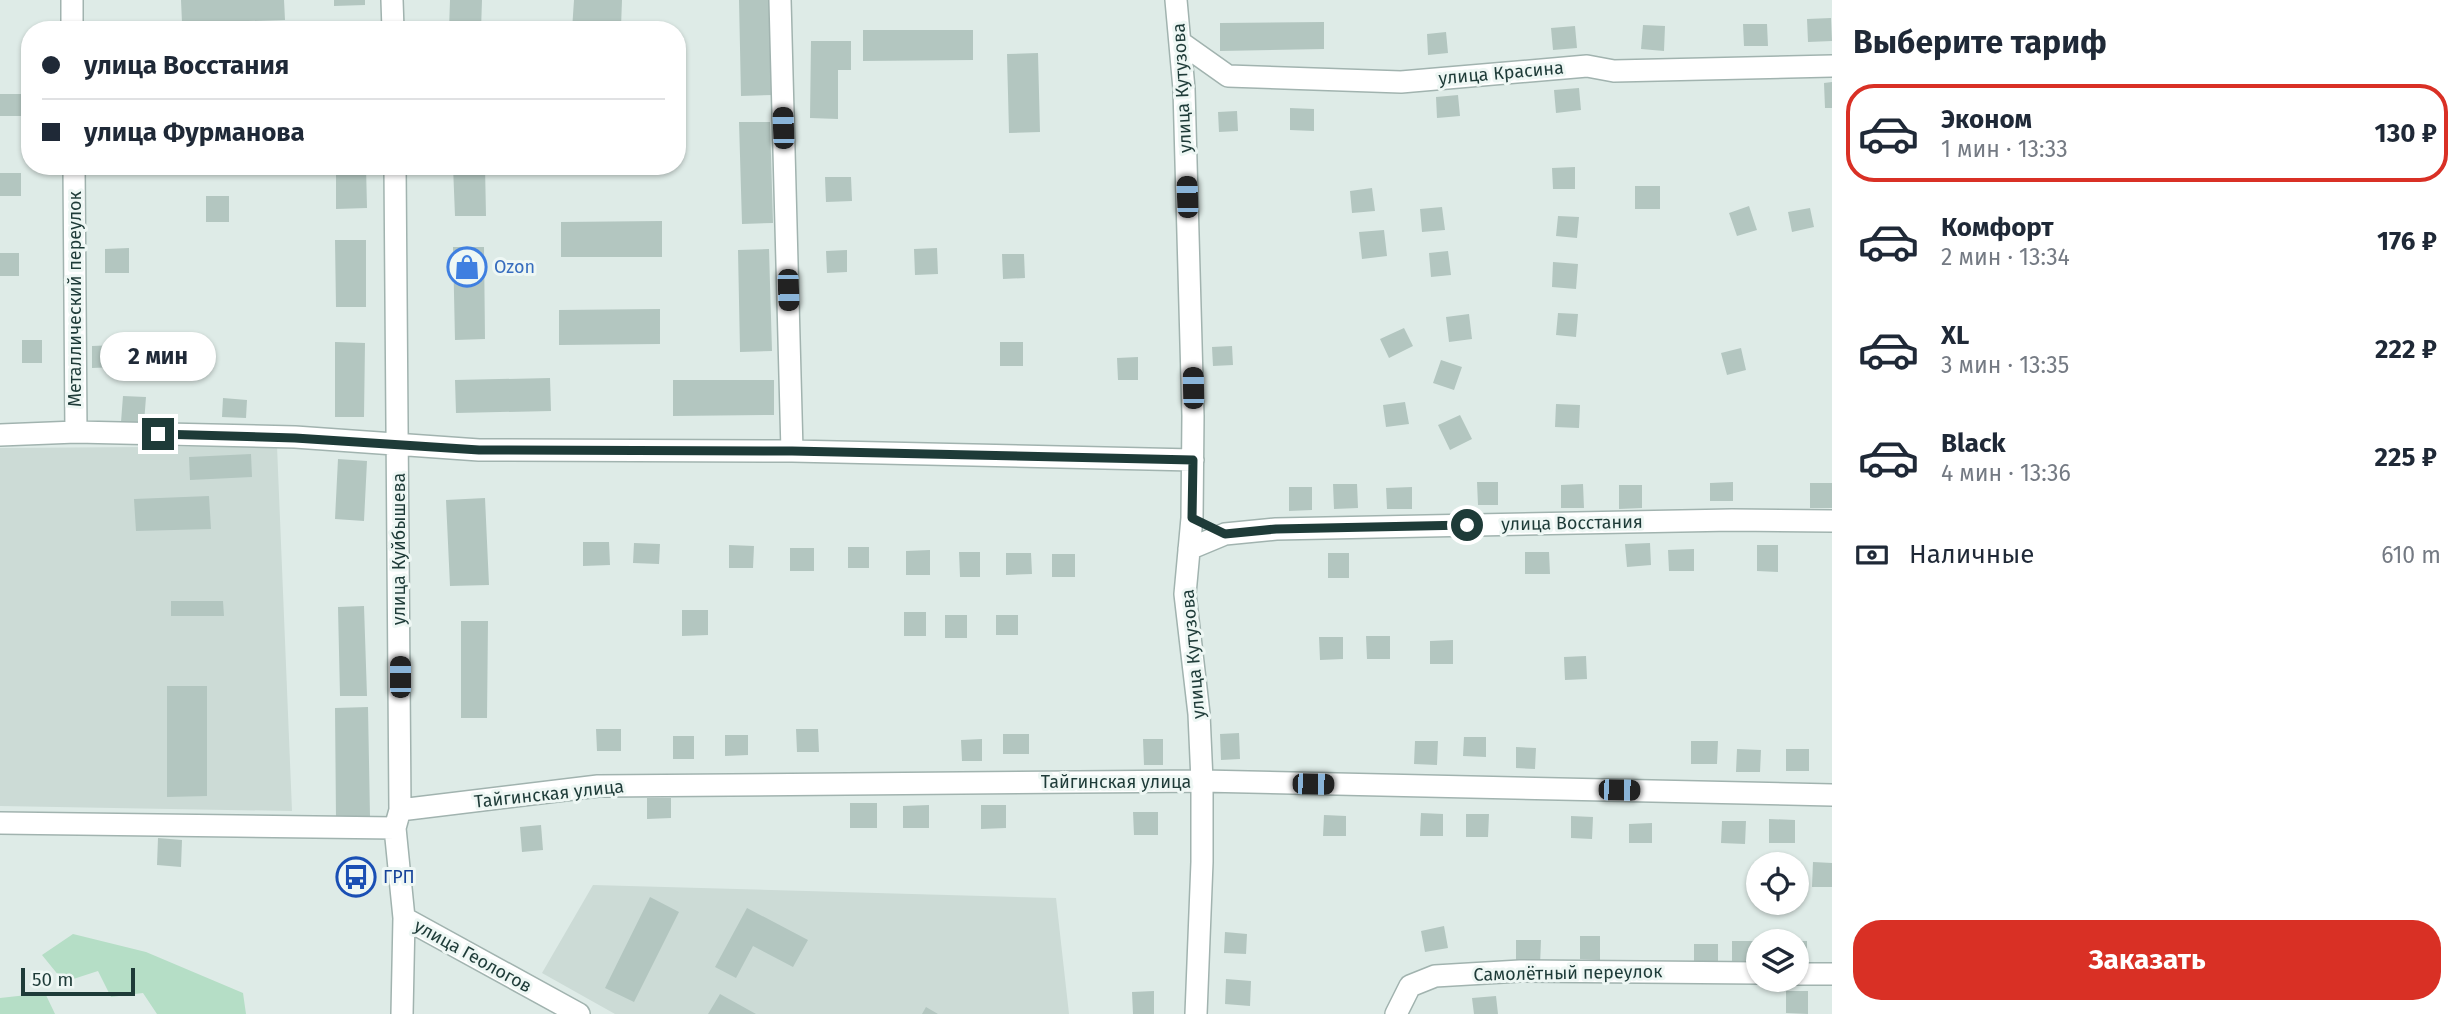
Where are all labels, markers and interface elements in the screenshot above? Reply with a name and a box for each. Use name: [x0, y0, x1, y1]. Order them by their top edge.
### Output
street label: улица Кутузова: [1168, 22, 1196, 154]
text: Выберите тариф: [1853, 23, 2107, 61]
text: улица Восстания: [84, 50, 289, 81]
street label: улица Красина: [1437, 57, 1565, 89]
icon: car: [1857, 102, 1920, 165]
text: Эконом: [1941, 104, 2032, 135]
car: [772, 107, 795, 149]
text: улица Фурманова: [84, 117, 305, 148]
text: 130 ₽: [2375, 118, 2437, 149]
text: 1 мин · 13:33: [1941, 135, 2068, 163]
car: [1176, 176, 1199, 218]
street label: Металлический переулок: [64, 190, 86, 407]
icon: car: [1857, 210, 1920, 273]
text: Комфорт: [1941, 212, 2054, 243]
text: 176 ₽: [2377, 226, 2437, 257]
text: 2 мин · 13:34: [1941, 243, 2070, 271]
shop icon: Ozon: [446, 246, 488, 288]
place label: Ozon: [494, 256, 535, 278]
car: [777, 269, 800, 311]
icon: car: [1857, 318, 1920, 381]
text: XL: [1941, 320, 1969, 351]
callout: 2 мин: [100, 332, 216, 382]
text: 222 ₽: [2375, 334, 2437, 365]
text: 2 мин: [128, 342, 188, 370]
text: 3 мин · 13:35: [1941, 351, 2069, 379]
car: [1183, 367, 1204, 409]
route end: [142, 418, 174, 450]
icon: car: [1857, 426, 1920, 489]
text: Black: [1941, 428, 2006, 459]
text: 225 ₽: [2375, 442, 2437, 473]
text: 4 мин · 13:36: [1941, 459, 2071, 487]
street label: улица Куйбышева: [388, 473, 410, 625]
route start: [1451, 509, 1483, 541]
street label: улица Восстания: [1501, 511, 1643, 535]
icon: cash: [1853, 536, 1891, 574]
text: Наличные: [1909, 539, 2034, 570]
text: 610 m: [2381, 541, 2441, 569]
street label: улица Кутузова: [1176, 588, 1210, 720]
car: [390, 656, 411, 698]
street label: Тайгинская улица: [1041, 771, 1191, 793]
car: [1292, 773, 1335, 795]
street label: Тайгинская улица: [473, 775, 625, 813]
car: [1598, 779, 1641, 801]
map controls: [1746, 852, 1809, 992]
button: locate: [1746, 852, 1809, 915]
bus stop icon: ГРП: [335, 856, 377, 898]
place label: ГРП: [383, 866, 415, 888]
street label: улица Геологов: [410, 915, 536, 997]
button: Заказать: [1853, 920, 2441, 1000]
button: layers: [1746, 929, 1809, 992]
street label: Самолётный переулок: [1473, 960, 1663, 986]
scale bar: [21, 965, 135, 997]
text: 50 m: [32, 968, 73, 991]

